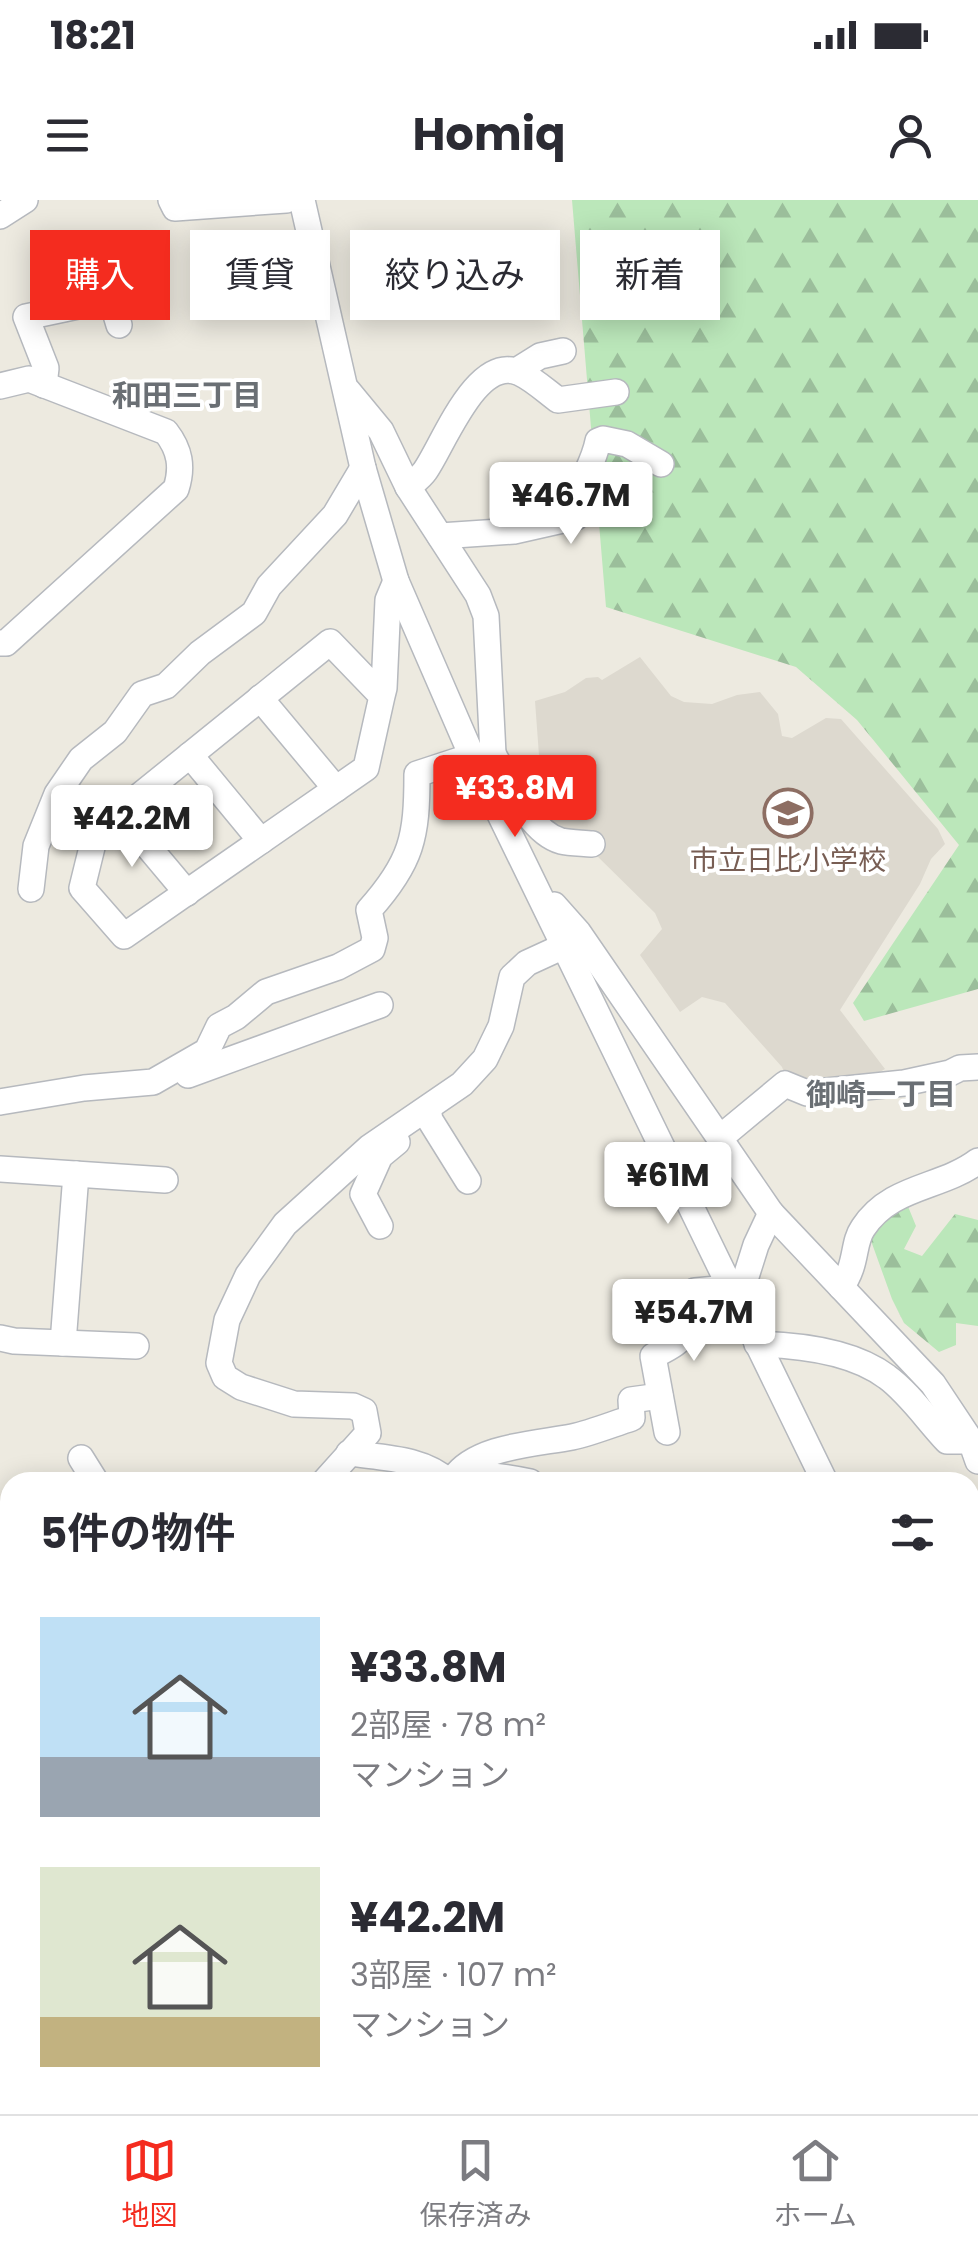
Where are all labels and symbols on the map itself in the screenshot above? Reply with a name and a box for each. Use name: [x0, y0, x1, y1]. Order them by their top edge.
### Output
district label: 和田三丁目: [112, 374, 262, 417]
pin: ¥46.7M: [490, 462, 652, 547]
pin: ¥33.8M: [434, 755, 596, 840]
pin: ¥42.2M: [51, 785, 213, 870]
school or university icon: 市立日比小学校: [762, 787, 814, 839]
place label: 市立日比小学校: [690, 841, 886, 880]
district label: 御崎一丁目: [806, 1073, 956, 1116]
pin: ¥61M: [609, 1142, 727, 1227]
pin: ¥54.7M: [613, 1279, 775, 1364]

